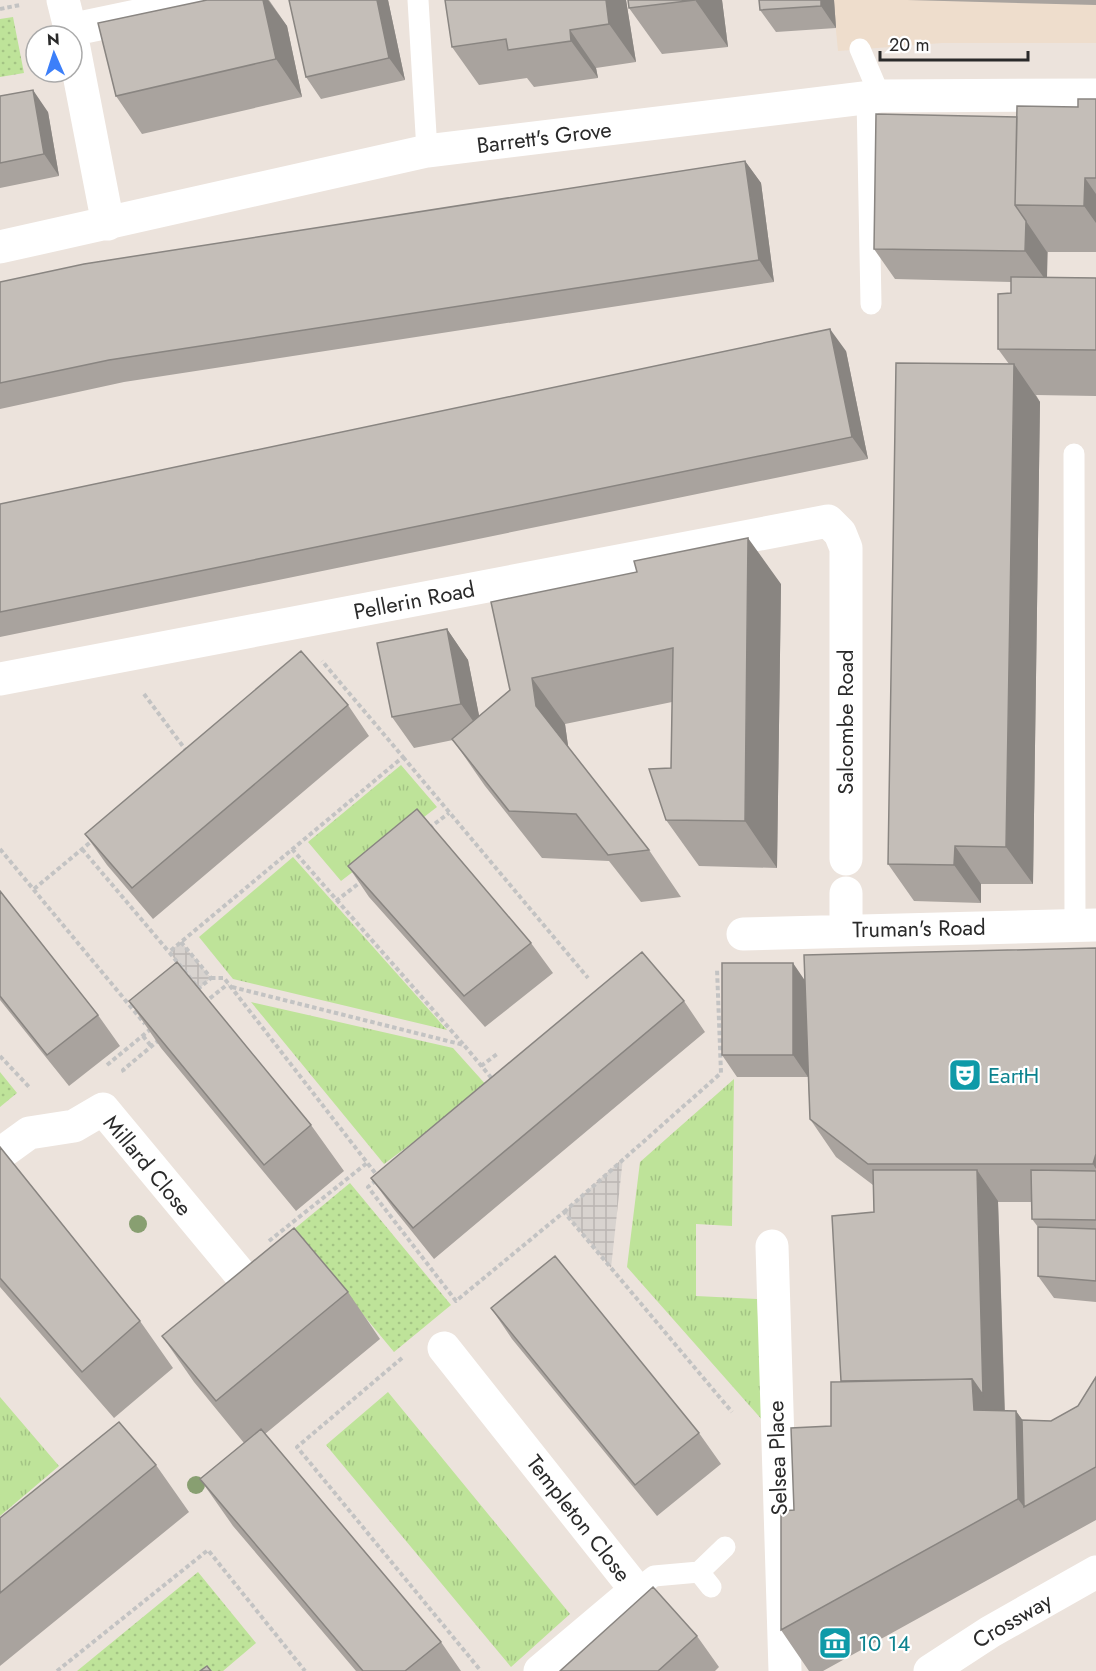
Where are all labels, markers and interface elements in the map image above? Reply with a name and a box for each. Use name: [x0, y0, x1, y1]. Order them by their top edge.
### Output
north arrow: [24, 24, 84, 84]
scale bar: [880, 24, 1028, 62]
text: N: [46, 28, 60, 51]
text: 20 m: [889, 32, 929, 58]
street label: Barrett's Grove: [475, 113, 613, 161]
street label: Pellerin Road: [351, 573, 477, 627]
street label: Salcombe Road: [829, 649, 861, 795]
street label: Truman's Road: [852, 911, 986, 945]
theatre icon: EartH: [947, 1057, 983, 1093]
place label: EartH: [988, 1059, 1039, 1091]
street label: Millard Close: [96, 1107, 200, 1223]
street label: Selsea Place: [759, 1400, 795, 1516]
street label: Templeton Close: [519, 1448, 639, 1588]
street label: Crossway: [966, 1584, 1058, 1656]
museum icon: 10 14: [817, 1625, 853, 1661]
place label: 10 14: [858, 1627, 911, 1659]

